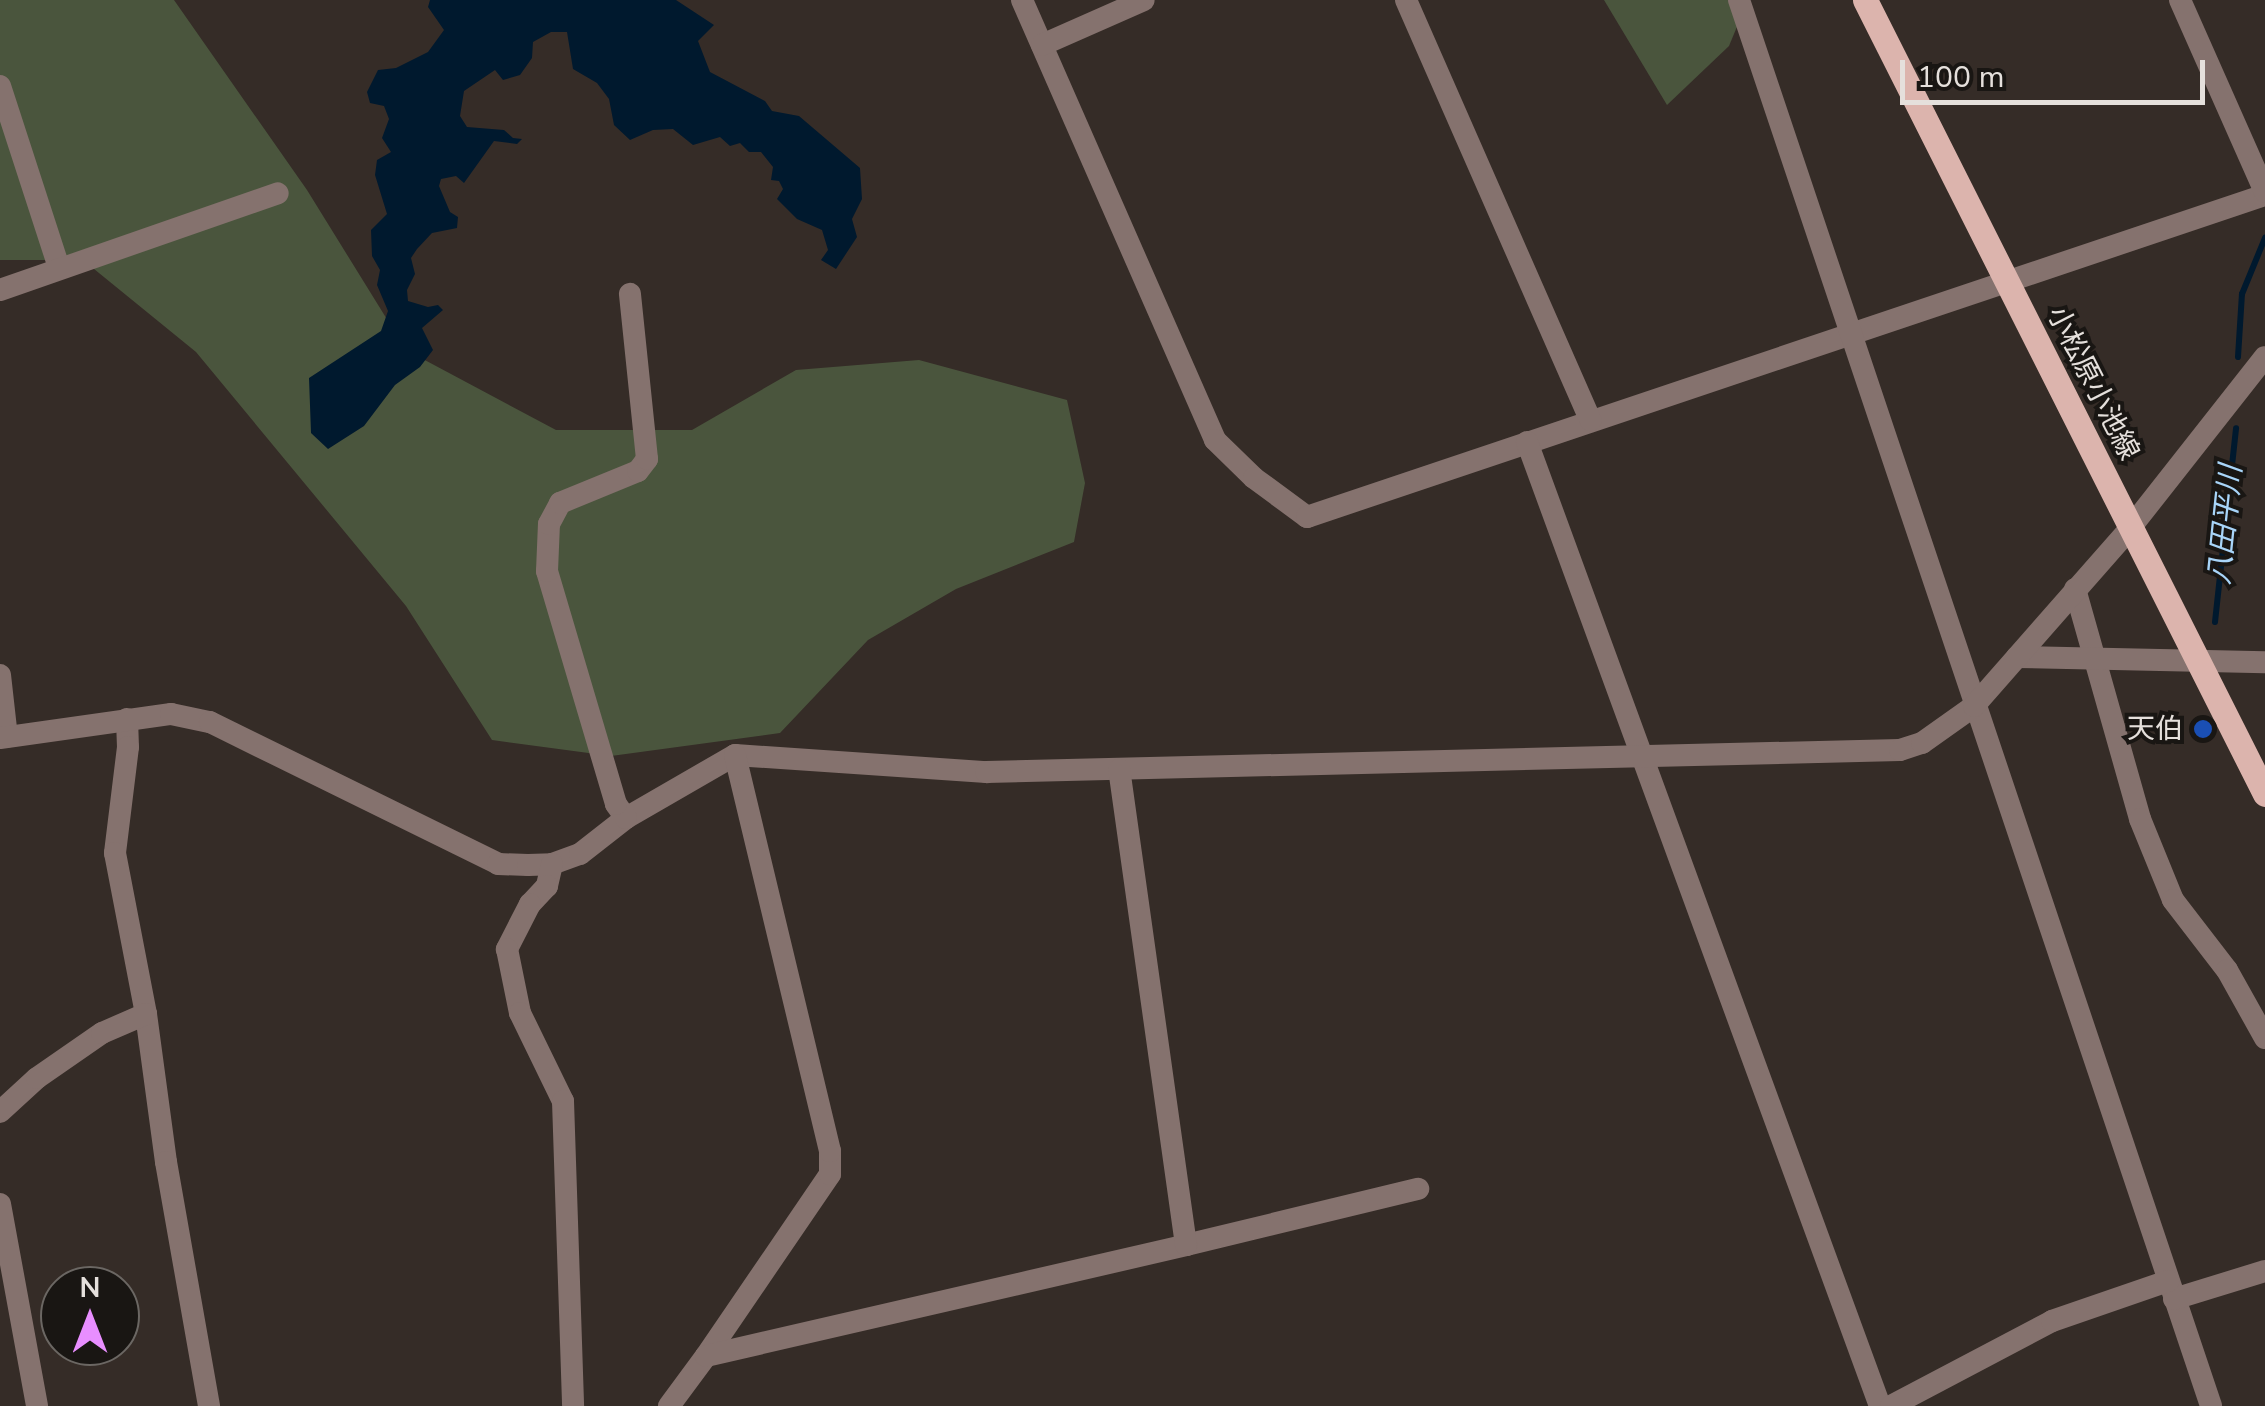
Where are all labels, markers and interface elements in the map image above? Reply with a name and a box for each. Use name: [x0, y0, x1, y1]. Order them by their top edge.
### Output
scale bar: [1905, 40, 2210, 102]
text: 100 m: [1917, 57, 2004, 98]
street label: 小松原小池線: [2040, 301, 2146, 465]
water label: 八田平川: [2202, 463, 2250, 587]
place label: 天伯: [2127, 712, 2183, 746]
marker: 天伯: [2192, 718, 2214, 740]
north arrow: [40, 1266, 140, 1366]
text: N: [80, 1269, 100, 1307]

